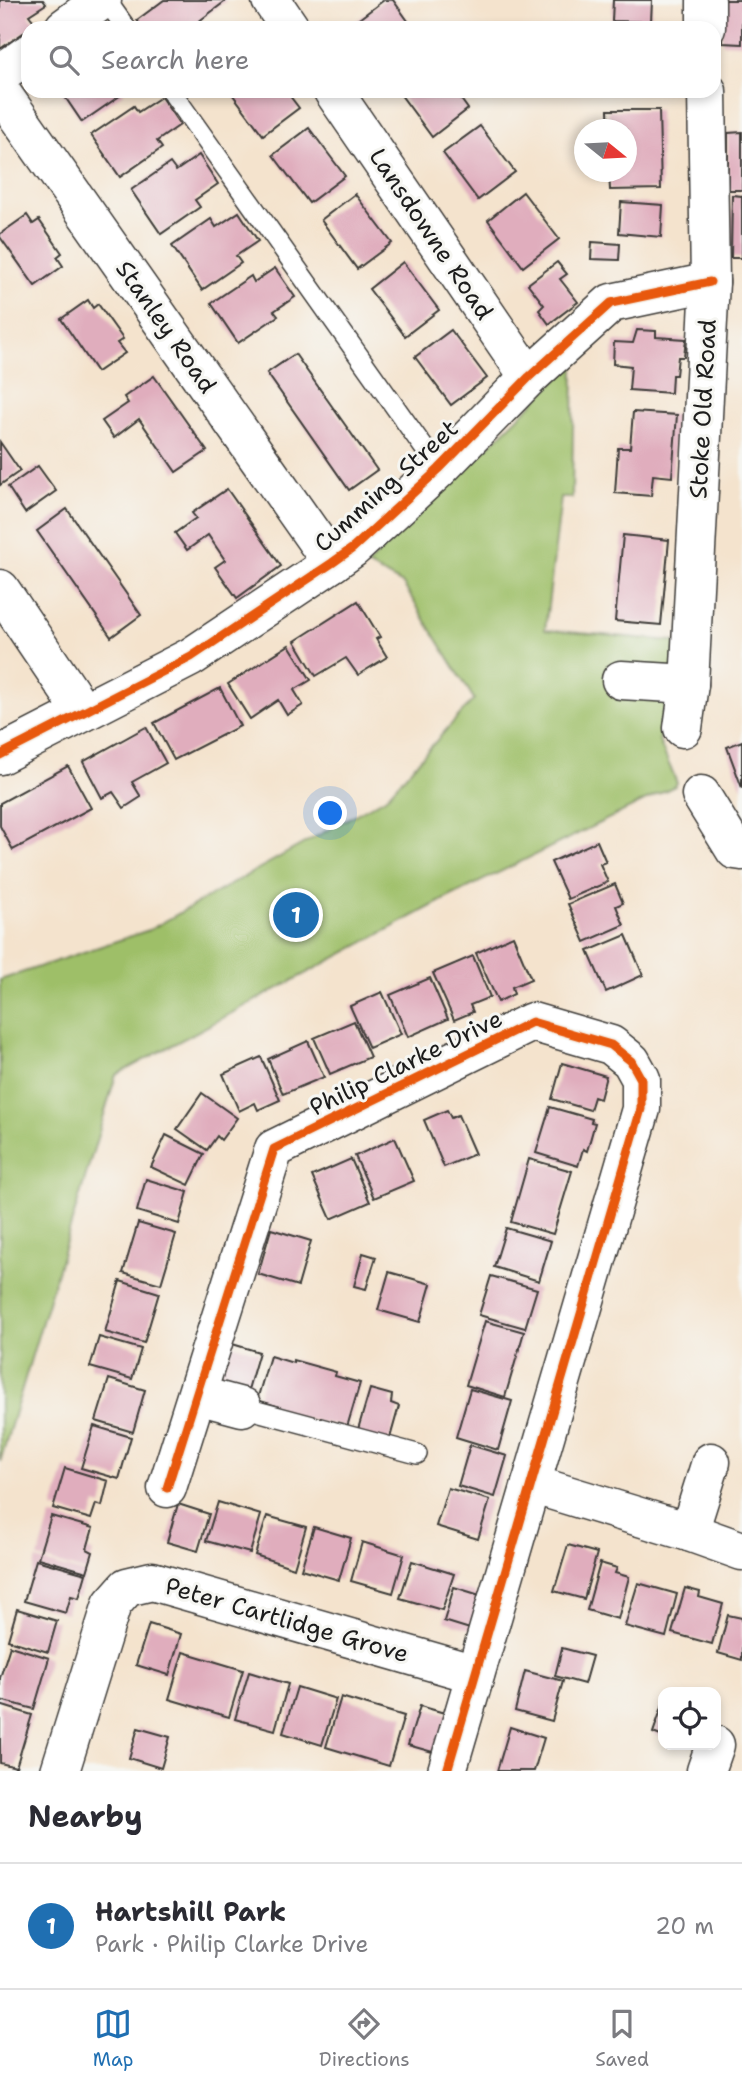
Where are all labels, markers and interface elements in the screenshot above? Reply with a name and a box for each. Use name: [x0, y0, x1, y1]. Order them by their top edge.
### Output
search box: [21, 21, 721, 98]
icon: search: [45, 41, 83, 79]
text: Search here: [101, 42, 250, 77]
north arrow: [574, 119, 637, 182]
street label: Lansdowne Road: [362, 142, 500, 326]
street label: Stanley Road: [108, 254, 224, 400]
street label: Stoke Old Road: [682, 318, 724, 500]
street label: Cumming Street: [307, 413, 465, 559]
your location: [313, 796, 347, 830]
pin: 1: [273, 889, 319, 941]
street label: Philip Clarke Drive: [304, 1002, 508, 1124]
street label: Peter Cartlidge Grove: [162, 1570, 412, 1670]
map controls: [658, 1687, 721, 1750]
button: locate: [658, 1687, 721, 1750]
text: Nearby: [28, 1796, 143, 1837]
text: Hartshill Park: [95, 1894, 286, 1929]
text: 1: [46, 1911, 56, 1941]
text: 20 m: [655, 1911, 714, 1941]
text: Park · Philip Clarke Drive: [95, 1929, 368, 1959]
tab: Map: [93, 2005, 133, 2072]
tab: Directions: [319, 2005, 410, 2072]
tab: Saved: [595, 2005, 649, 2072]

